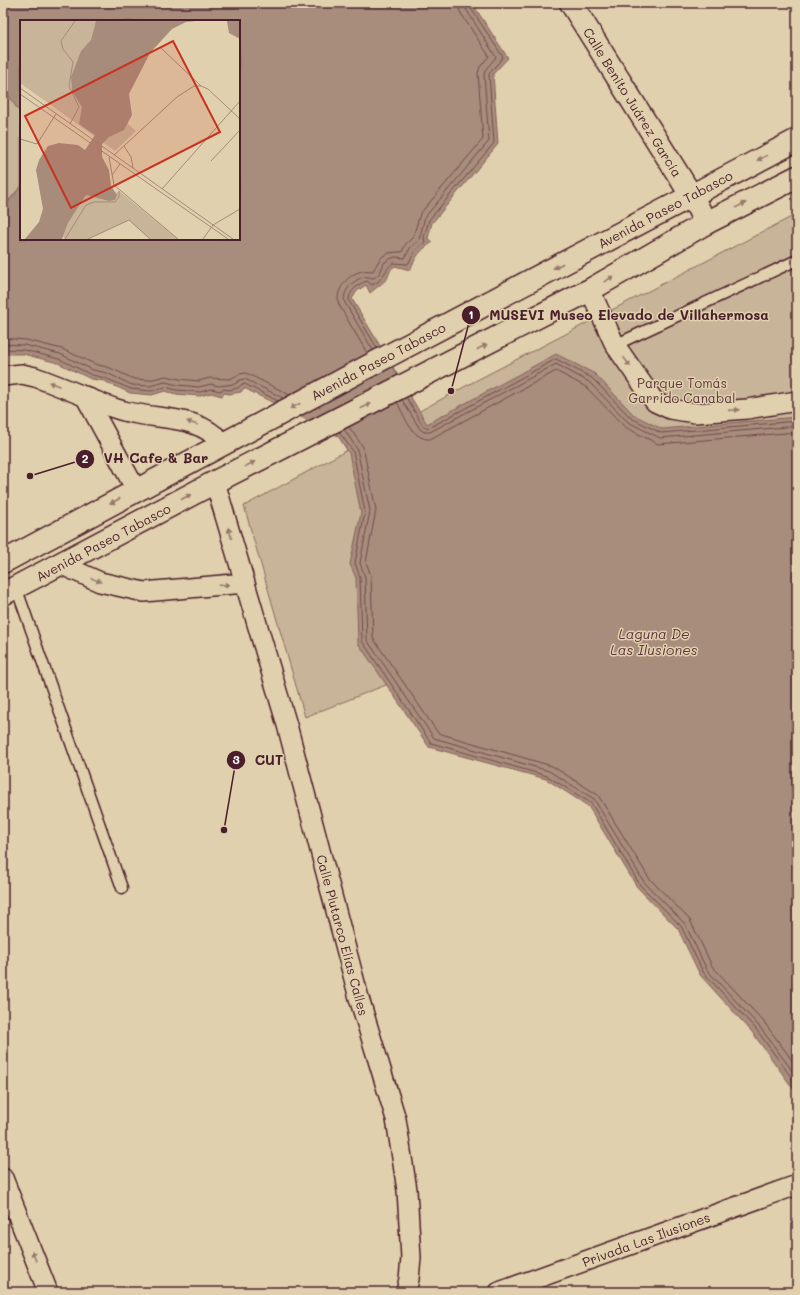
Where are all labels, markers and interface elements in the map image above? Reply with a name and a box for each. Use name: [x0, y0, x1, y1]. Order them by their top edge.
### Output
inset map: [20, 20, 240, 240]
street label: Calle Benito Juárez García: [580, 24, 686, 180]
one-way arrow: [757, 155, 768, 161]
street label: Avenida Paseo Tabasco: [595, 166, 735, 252]
one-way arrow: [735, 202, 747, 208]
one-way arrow: [552, 262, 564, 269]
one-way arrow: [603, 276, 615, 283]
callout: MUSEVI Museo Elevado de Villahermosa: [461, 302, 777, 328]
text: MUSEVI Museo Elevado de Villahermosa: [489, 305, 769, 324]
text: 1: [468, 306, 474, 322]
street label: Avenida Paseo Tabasco: [308, 318, 448, 404]
one-way arrow: [476, 344, 487, 350]
one-way arrow: [623, 357, 631, 367]
park label: Parque Tomás Garrido Canabal: [628, 374, 736, 406]
one-way arrow: [47, 381, 59, 387]
one-way arrow: [289, 402, 301, 409]
one-way arrow: [360, 402, 372, 409]
one-way arrow: [728, 407, 740, 414]
one-way arrow: [185, 420, 197, 426]
callout: VH Cafe & Bar: [75, 446, 216, 472]
text: VH Cafe & Bar: [104, 448, 208, 467]
text: 2: [82, 450, 89, 466]
one-way arrow: [244, 461, 256, 468]
one-way arrow: [180, 494, 192, 501]
one-way arrow: [109, 498, 121, 505]
street label: Avenida Paseo Tabasco: [33, 499, 173, 585]
one-way arrow: [227, 526, 233, 538]
one-way arrow: [91, 577, 103, 583]
one-way arrow: [218, 582, 230, 589]
water label: Laguna De Las Ilusiones: [610, 624, 698, 659]
callout: CUT: [226, 747, 291, 773]
text: CUT: [255, 750, 283, 769]
text: 3: [232, 751, 240, 767]
street label: Calle Plutarco Elías Calles: [313, 853, 373, 1017]
street label: Privada Las Ilusiones: [580, 1208, 712, 1270]
one-way arrow: [31, 1250, 37, 1261]

